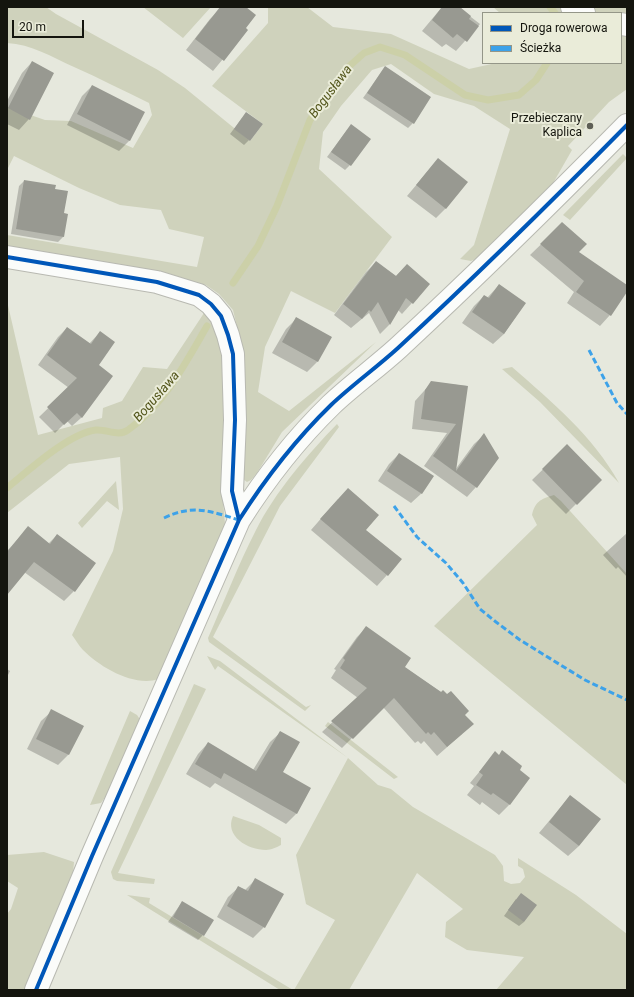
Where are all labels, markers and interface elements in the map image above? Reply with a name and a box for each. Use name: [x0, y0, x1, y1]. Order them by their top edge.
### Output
scale bar: [14, 12, 86, 38]
legend: [482, 12, 622, 64]
text: 20 m: [19, 20, 46, 34]
text: Droga rowerowa: [520, 21, 607, 35]
text: Ścieżka: [520, 41, 561, 55]
water label: Bogusława: [306, 62, 356, 122]
place label: Przebieczany Kaplica: [511, 112, 582, 140]
marker: Przebieczany Kaplica: [585, 121, 595, 131]
water label: Bogusława: [131, 368, 183, 426]

